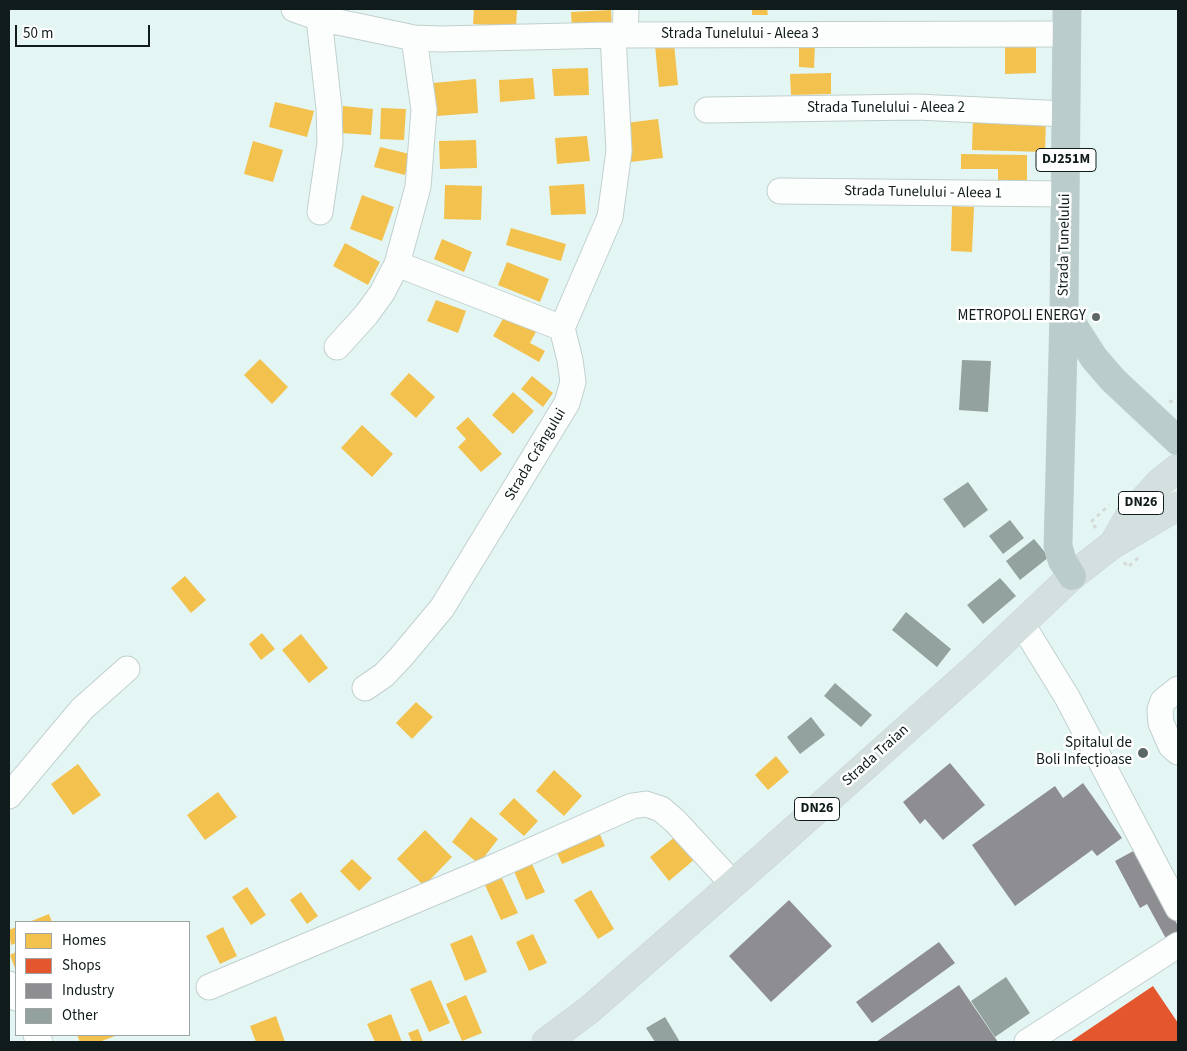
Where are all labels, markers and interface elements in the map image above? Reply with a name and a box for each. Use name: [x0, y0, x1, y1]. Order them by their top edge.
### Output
scale bar: [18, 15, 152, 47]
text: 50 m: [23, 23, 53, 44]
street label: Strada Tunelului - Aleea 3: [661, 26, 819, 44]
street label: Strada Tunelului - Aleea 2: [807, 100, 965, 118]
road number: DJ251M: [1036, 148, 1096, 172]
street label: Strada Tunelului - Aleea 1: [844, 183, 1002, 203]
street label: Strada Tunelului: [1055, 193, 1075, 297]
place label: METROPOLI ENERGY: [958, 308, 1086, 326]
marker: METROPOLI ENERGY: [1090, 311, 1102, 323]
street label: Strada Crângului: [501, 406, 571, 504]
road number: DN26: [1118, 492, 1164, 514]
street label: Strada Traian: [839, 721, 913, 791]
place label: Spitalul de Boli Infecțioase: [1036, 735, 1132, 770]
marker: Spitalul de Boli Infecțioase: [1136, 746, 1150, 760]
road number: DN26: [794, 798, 840, 821]
legend: [15, 921, 190, 1036]
text: Homes: [62, 930, 106, 951]
text: Shops: [62, 955, 101, 976]
text: Industry: [62, 980, 114, 1001]
text: Other: [62, 1005, 98, 1026]

